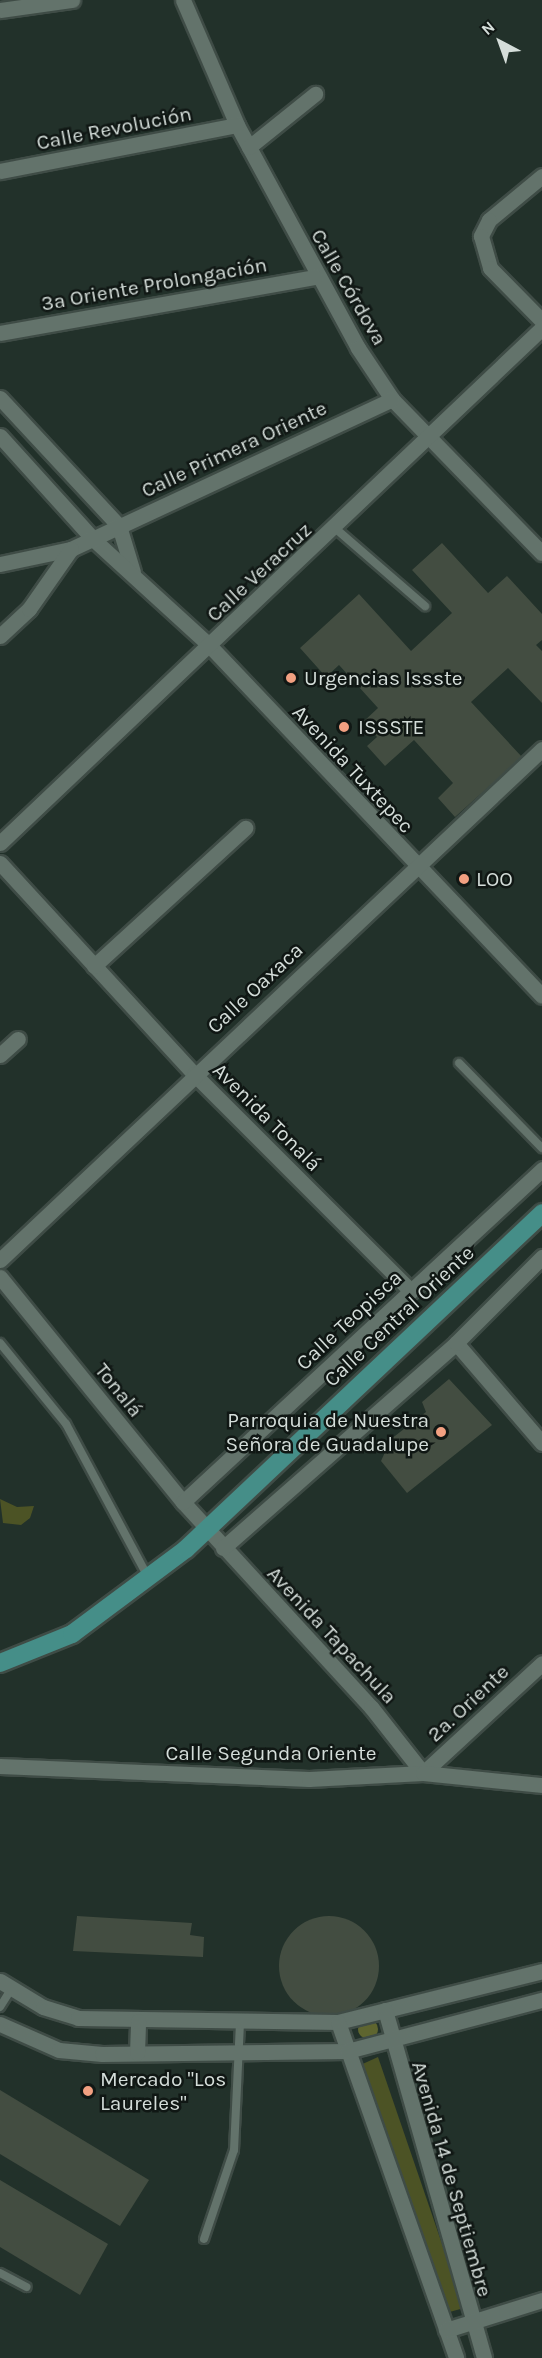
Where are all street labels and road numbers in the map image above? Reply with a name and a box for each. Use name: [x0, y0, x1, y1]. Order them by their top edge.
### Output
street label: Calle Revolución: [34, 101, 194, 155]
street label: Calle Córdova: [306, 224, 392, 350]
street label: 3a Oriente Prolongación: [39, 252, 269, 316]
street label: Calle Primera Oriente: [137, 395, 331, 503]
street label: Calle Veracruz: [201, 517, 317, 627]
street label: Avenida Tuxtepec: [287, 700, 419, 838]
street label: Calle Oaxaca: [202, 937, 308, 1039]
street label: Avenida Tonalá: [208, 1058, 326, 1176]
street label: Calle Central Oriente: [319, 1240, 479, 1392]
street label: Calle Teopisca: [291, 1265, 407, 1375]
street label: Tonalá: [90, 1358, 148, 1422]
street label: Avenida Tapachula: [262, 1561, 402, 1709]
street label: 2a. Oriente: [422, 1659, 514, 1747]
street label: Calle Segunda Oriente: [165, 1740, 377, 1766]
street label: Avenida 14 de Septiembre: [406, 2058, 498, 2300]

